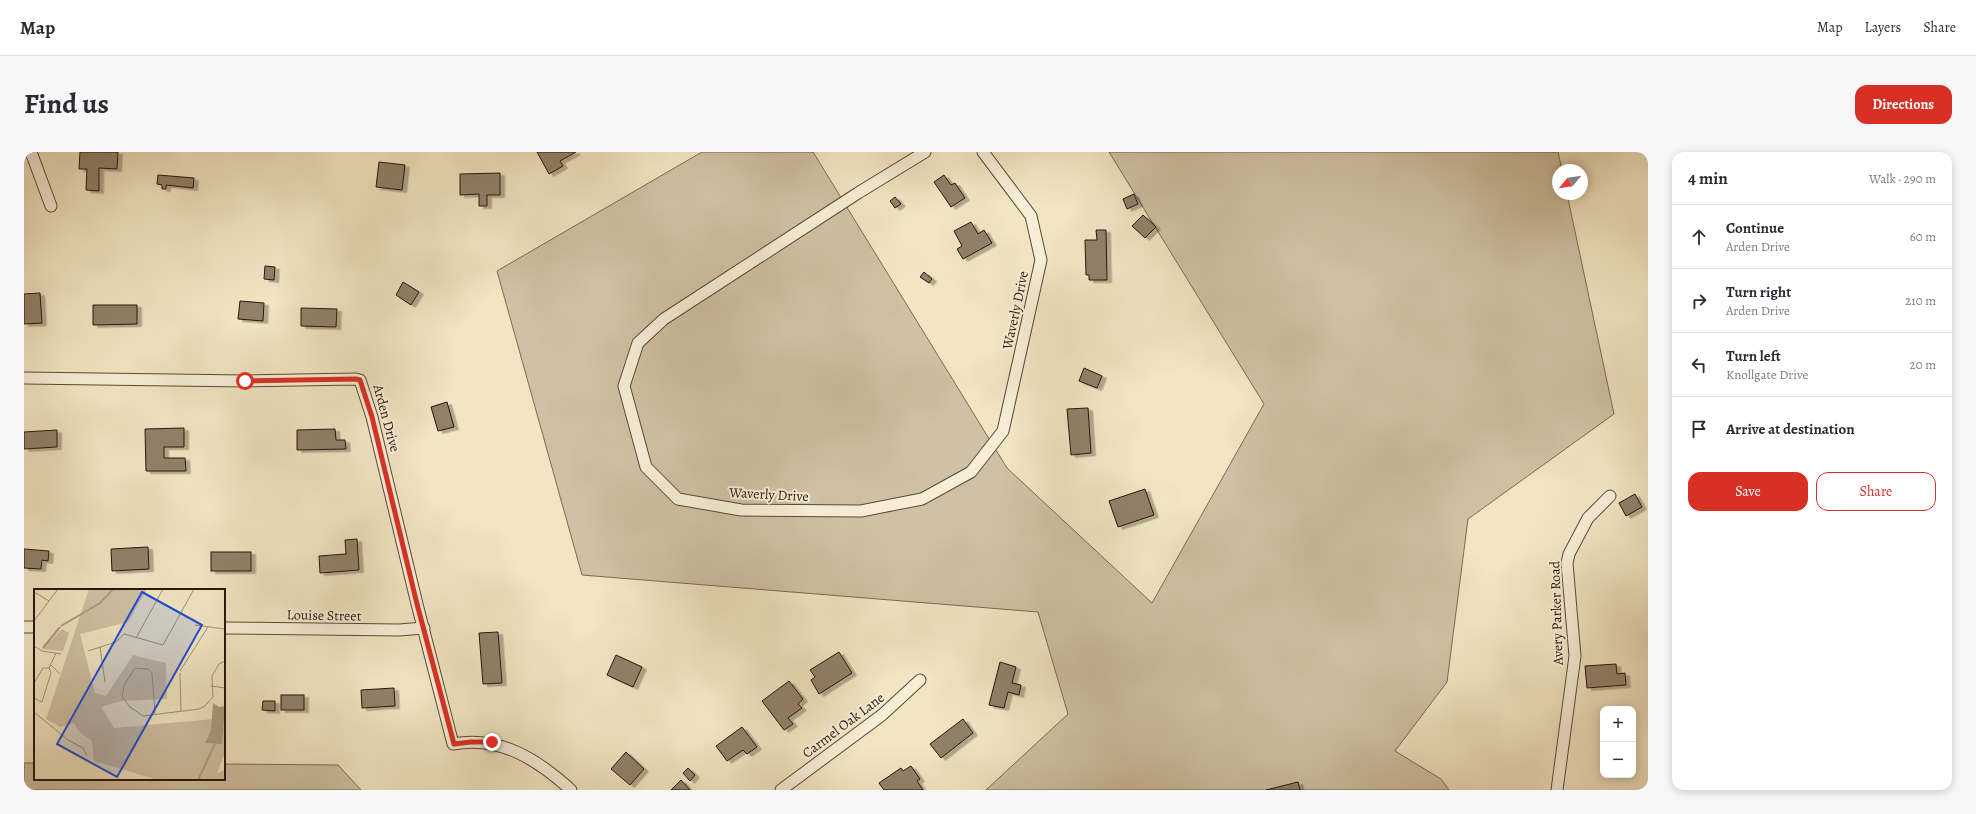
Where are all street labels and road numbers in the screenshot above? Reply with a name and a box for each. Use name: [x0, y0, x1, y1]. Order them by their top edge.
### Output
street label: Waverly Drive: [998, 269, 1033, 352]
street label: Arden Drive: [368, 381, 405, 454]
street label: Waverly Drive: [728, 483, 809, 506]
street label: Avery Parker Road: [1545, 560, 1568, 666]
street label: Louise Street: [286, 605, 362, 626]
street label: Carmel Oak Lane: [798, 688, 888, 763]

